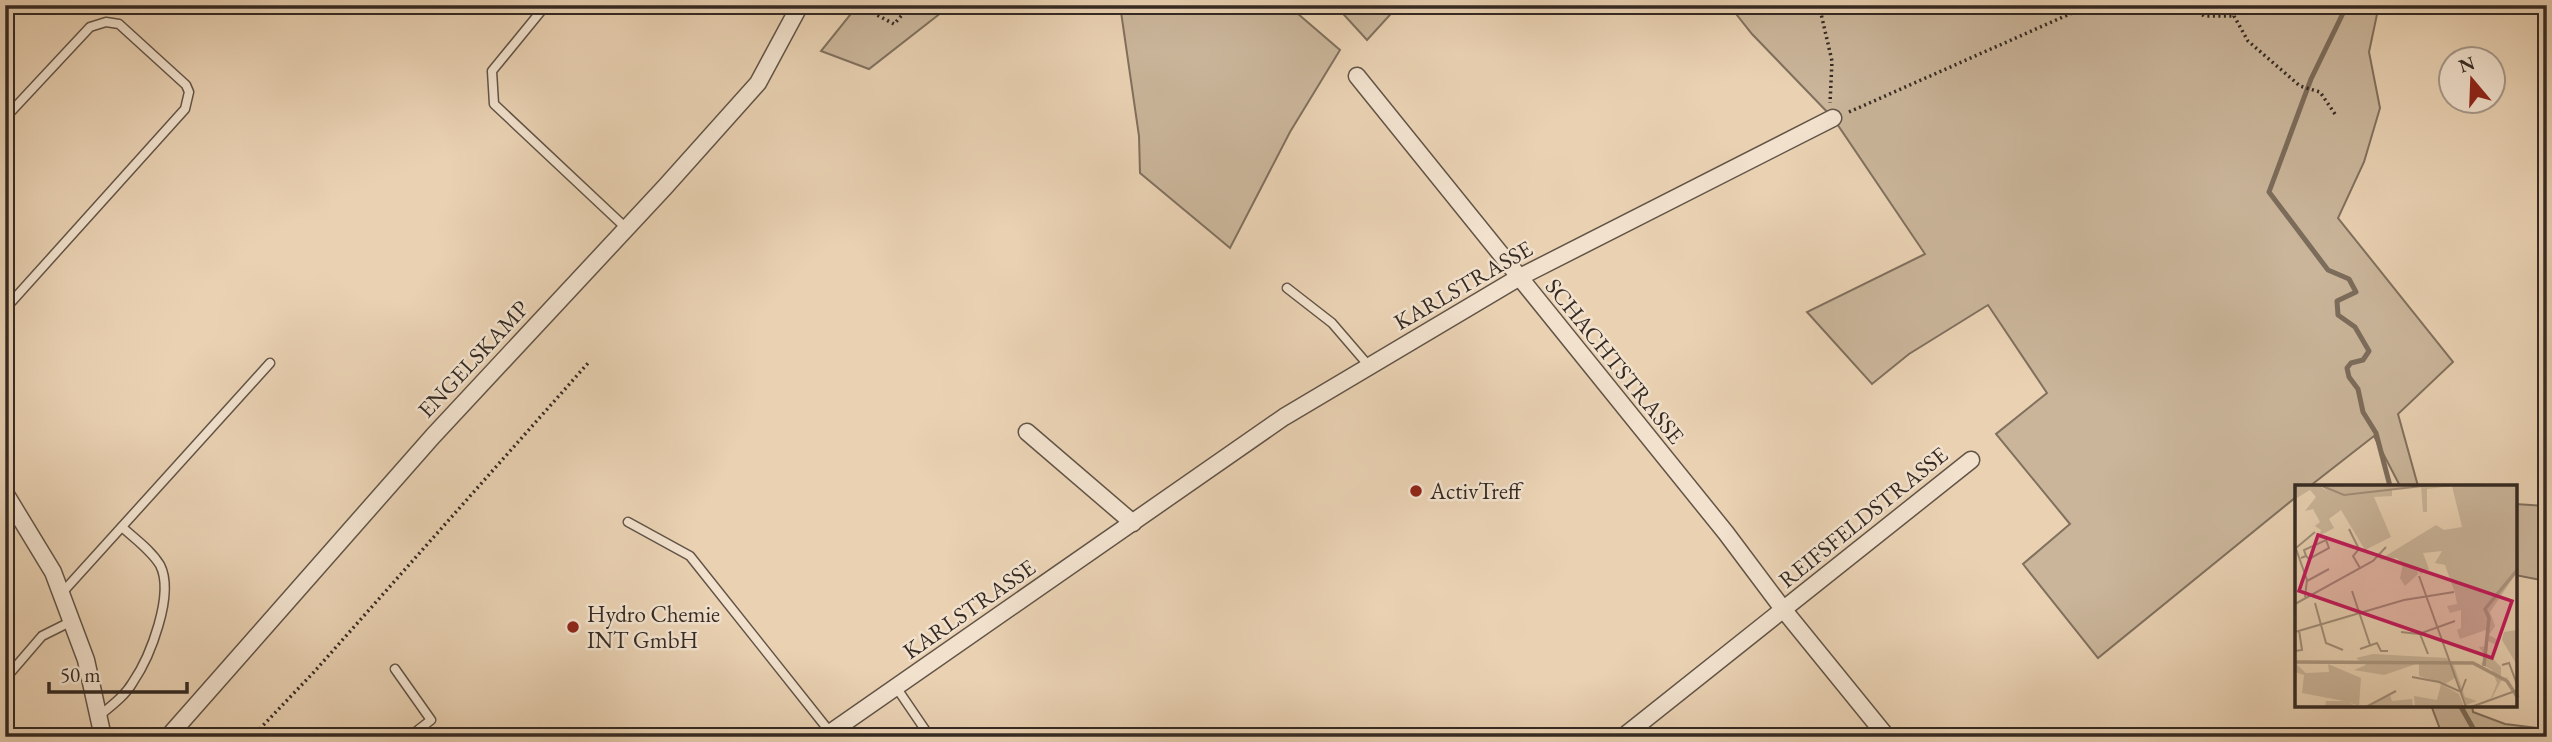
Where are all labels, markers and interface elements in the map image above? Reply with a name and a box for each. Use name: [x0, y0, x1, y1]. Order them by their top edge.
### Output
north arrow: [2436, 46, 2506, 116]
text: N: [2455, 50, 2479, 79]
street label: KARLSTRASSE: [1388, 233, 1538, 337]
street label: SCHACHTSTRASSE: [1539, 272, 1691, 450]
street label: ENGELSKAMP: [411, 294, 535, 424]
street label: REIFSFELDSTRASSE: [1772, 440, 1954, 594]
place label: ActivTreff: [1429, 476, 1524, 506]
marker: ActivTreff: [1408, 483, 1424, 499]
inset map: [2295, 485, 2517, 707]
street label: KARLSTRASSE: [897, 552, 1041, 666]
place label: Hydro Chemie INT GmbH: [587, 599, 720, 655]
marker: Hydro Chemie INT GmbH: [565, 619, 581, 635]
scale bar: [49, 651, 187, 695]
text: 50 m: [60, 661, 101, 688]

